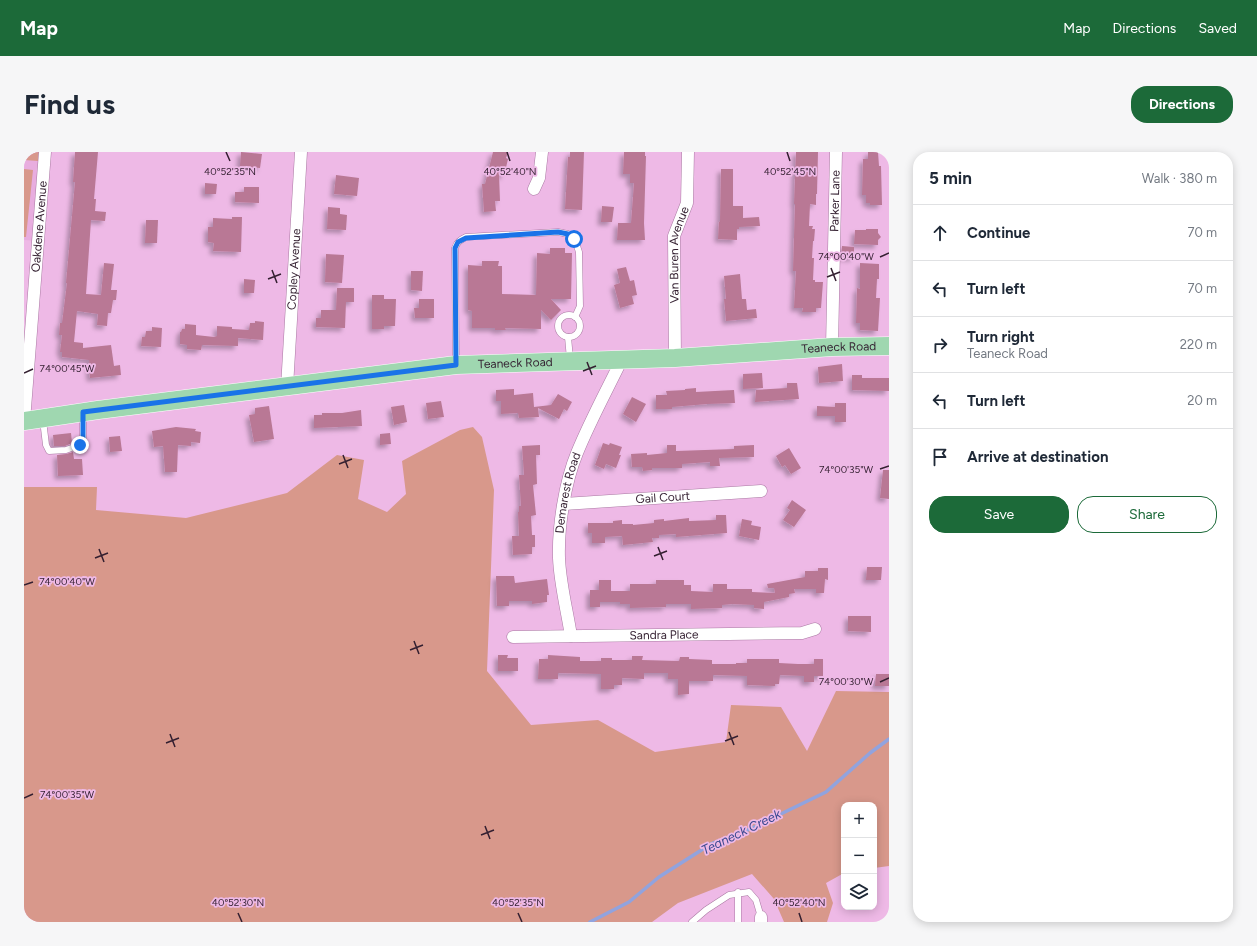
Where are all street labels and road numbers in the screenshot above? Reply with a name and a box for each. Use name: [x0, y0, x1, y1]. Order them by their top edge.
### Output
street label: Parker Lane: [827, 169, 843, 232]
street label: Oakdene Avenue: [29, 180, 50, 273]
street label: Van Buren Avenue: [667, 204, 692, 303]
street label: Copley Avenue: [285, 228, 303, 310]
street label: Teaneck Road: [801, 339, 876, 356]
street label: Teaneck Road: [478, 355, 553, 371]
street label: Demarest Road: [553, 450, 584, 534]
street label: Gail Court: [635, 489, 691, 506]
street label: Sandra Place: [629, 627, 699, 642]

